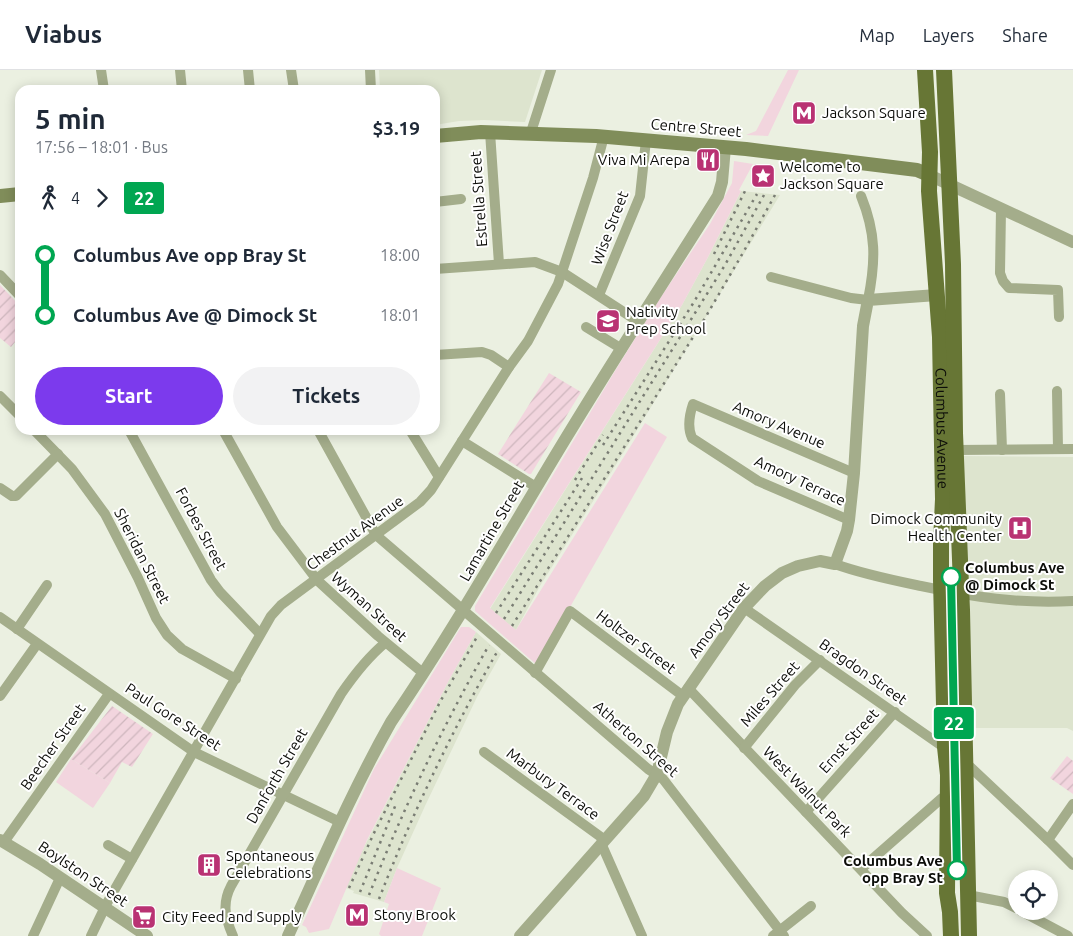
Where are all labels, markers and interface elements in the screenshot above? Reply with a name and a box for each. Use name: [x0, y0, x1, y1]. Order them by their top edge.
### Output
text: Viabus: [25, 21, 102, 48]
text: Map: [859, 25, 895, 45]
text: Layers: [923, 25, 974, 45]
text: Share: [1002, 25, 1048, 45]
metro station icon: Jackson Square: [791, 100, 817, 126]
text: 5 min: [35, 103, 106, 134]
place label: Jackson Square: [822, 104, 926, 121]
street label: Centre Street: [650, 115, 742, 140]
text: $3.19: [372, 117, 420, 139]
text: 17:56 – 18:01 · Bus: [35, 138, 168, 156]
restaurant icon: Viva Mi Arepa: [695, 147, 721, 173]
street label: Estrella Street: [467, 151, 490, 247]
place label: Viva Mi Arepa: [598, 151, 690, 168]
place label: Welcome to Jackson Square: [780, 158, 884, 192]
place icon: Welcome to Jackson Square: [750, 163, 776, 189]
icon: walk: [35, 184, 63, 212]
icon: forward: [88, 184, 116, 212]
text: 22: [134, 188, 154, 208]
street label: Wise Street: [588, 188, 631, 267]
text: 4: [71, 189, 80, 207]
text: Columbus Ave opp Bray St: [73, 244, 306, 266]
text: 18:00: [380, 246, 420, 264]
place label: Nativity Prep School: [626, 303, 706, 337]
text: Columbus Ave @ Dimock St: [73, 304, 317, 326]
text: 18:01: [380, 306, 420, 324]
school or university icon: Nativity Prep School: [595, 308, 621, 334]
button: Start: [35, 367, 223, 425]
button: Tickets: [233, 367, 420, 425]
street label: Columbus Avenue: [933, 368, 952, 489]
street label: Amory Avenue: [730, 397, 828, 452]
street label: Amory Terrace: [752, 452, 848, 509]
street label: Lamartine Street: [456, 477, 527, 584]
street label: Forbes Street: [173, 485, 230, 573]
street label: Chestnut Avenue: [303, 492, 406, 573]
street label: Sheridan Street: [111, 505, 174, 606]
place label: Dimock Community Health Center: [870, 510, 1002, 544]
hospital icon: Dimock Community Health Center: [1007, 515, 1033, 541]
place label: Columbus Ave @ Dimock St: [965, 559, 1065, 593]
marker: Columbus Ave @ Dimock St: [941, 567, 961, 587]
street label: Wyman Street: [328, 568, 411, 645]
street label: Amory Street: [685, 579, 753, 661]
street label: Holtzer Street: [593, 606, 679, 677]
street label: Bragdon Street: [816, 635, 910, 708]
street label: Miles Street: [737, 658, 803, 730]
street label: Paul Gore Street: [122, 679, 224, 754]
street label: Atherton Street: [590, 697, 682, 780]
street label: Beecher Street: [17, 700, 89, 793]
street label: Ernst Street: [815, 705, 882, 776]
line badge: 22: [932, 707, 976, 739]
text: 22: [944, 713, 964, 733]
street label: Danforth Street: [243, 725, 311, 826]
street label: West Walnut Park: [760, 743, 855, 841]
street label: Marbury Terrace: [504, 744, 603, 823]
street label: Boylston Street: [35, 837, 131, 910]
place label: Spontaneous Celebrations: [226, 847, 314, 881]
building icon: Spontaneous Celebrations: [196, 852, 222, 878]
place label: Columbus Ave opp Bray St: [843, 852, 944, 886]
marker: Columbus Ave opp Bray St: [947, 860, 967, 880]
map controls: [1008, 870, 1058, 920]
button: locate: [1008, 870, 1058, 920]
metro station icon: Stony Brook: [344, 902, 370, 928]
supermarket icon: City Feed and Supply: [131, 904, 157, 930]
place label: Stony Brook: [374, 906, 456, 923]
place label: City Feed and Supply: [162, 908, 302, 925]

